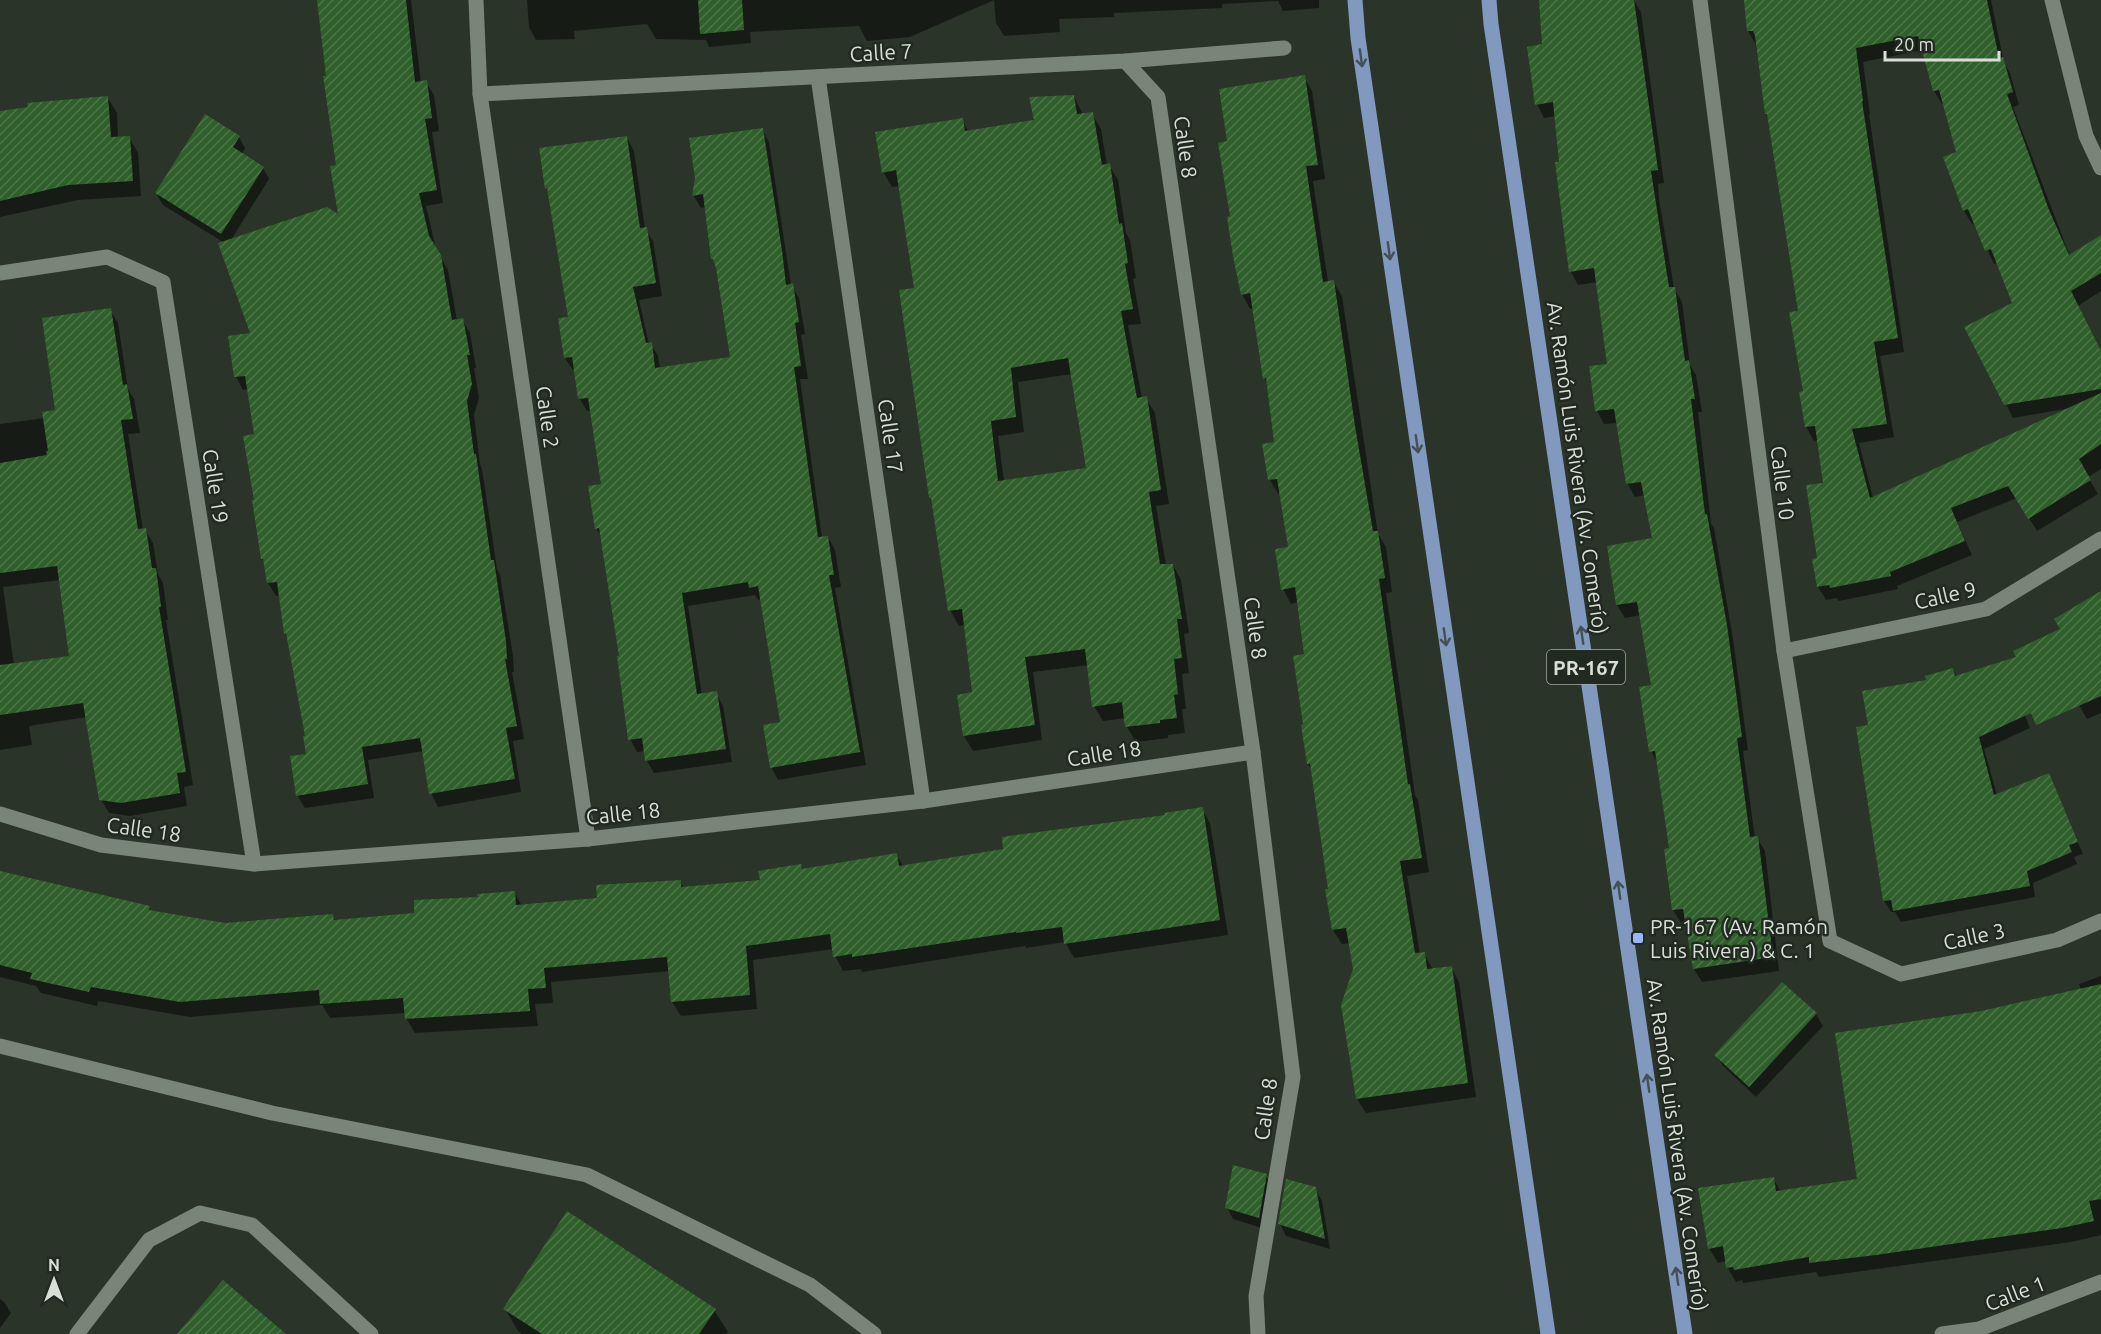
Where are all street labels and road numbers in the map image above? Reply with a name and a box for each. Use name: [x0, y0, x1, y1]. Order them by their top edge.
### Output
street label: Calle 7: [849, 38, 913, 66]
street label: Calle 8: [1170, 114, 1202, 180]
street label: Av. Ramón Luis Rivera (Av. Comerío): [1543, 300, 1613, 636]
street label: Calle 2: [532, 384, 564, 450]
street label: Calle 17: [874, 397, 908, 475]
street label: Calle 10: [1767, 444, 1799, 522]
street label: Calle 19: [198, 447, 234, 525]
street label: Calle 9: [1912, 576, 1978, 614]
street label: Calle 8: [1240, 595, 1272, 661]
road number: PR-167: [1547, 650, 1625, 684]
street label: Calle 18: [1065, 735, 1143, 771]
street label: Calle 18: [585, 797, 661, 829]
street label: Calle 18: [105, 812, 183, 846]
street label: Calle 3: [1941, 918, 2007, 954]
street label: Av. Ramón Luis Rivera (Av. Comerío): [1643, 977, 1713, 1313]
street label: Calle 8: [1249, 1076, 1281, 1142]
street label: Calle 1: [1981, 1271, 2049, 1315]

